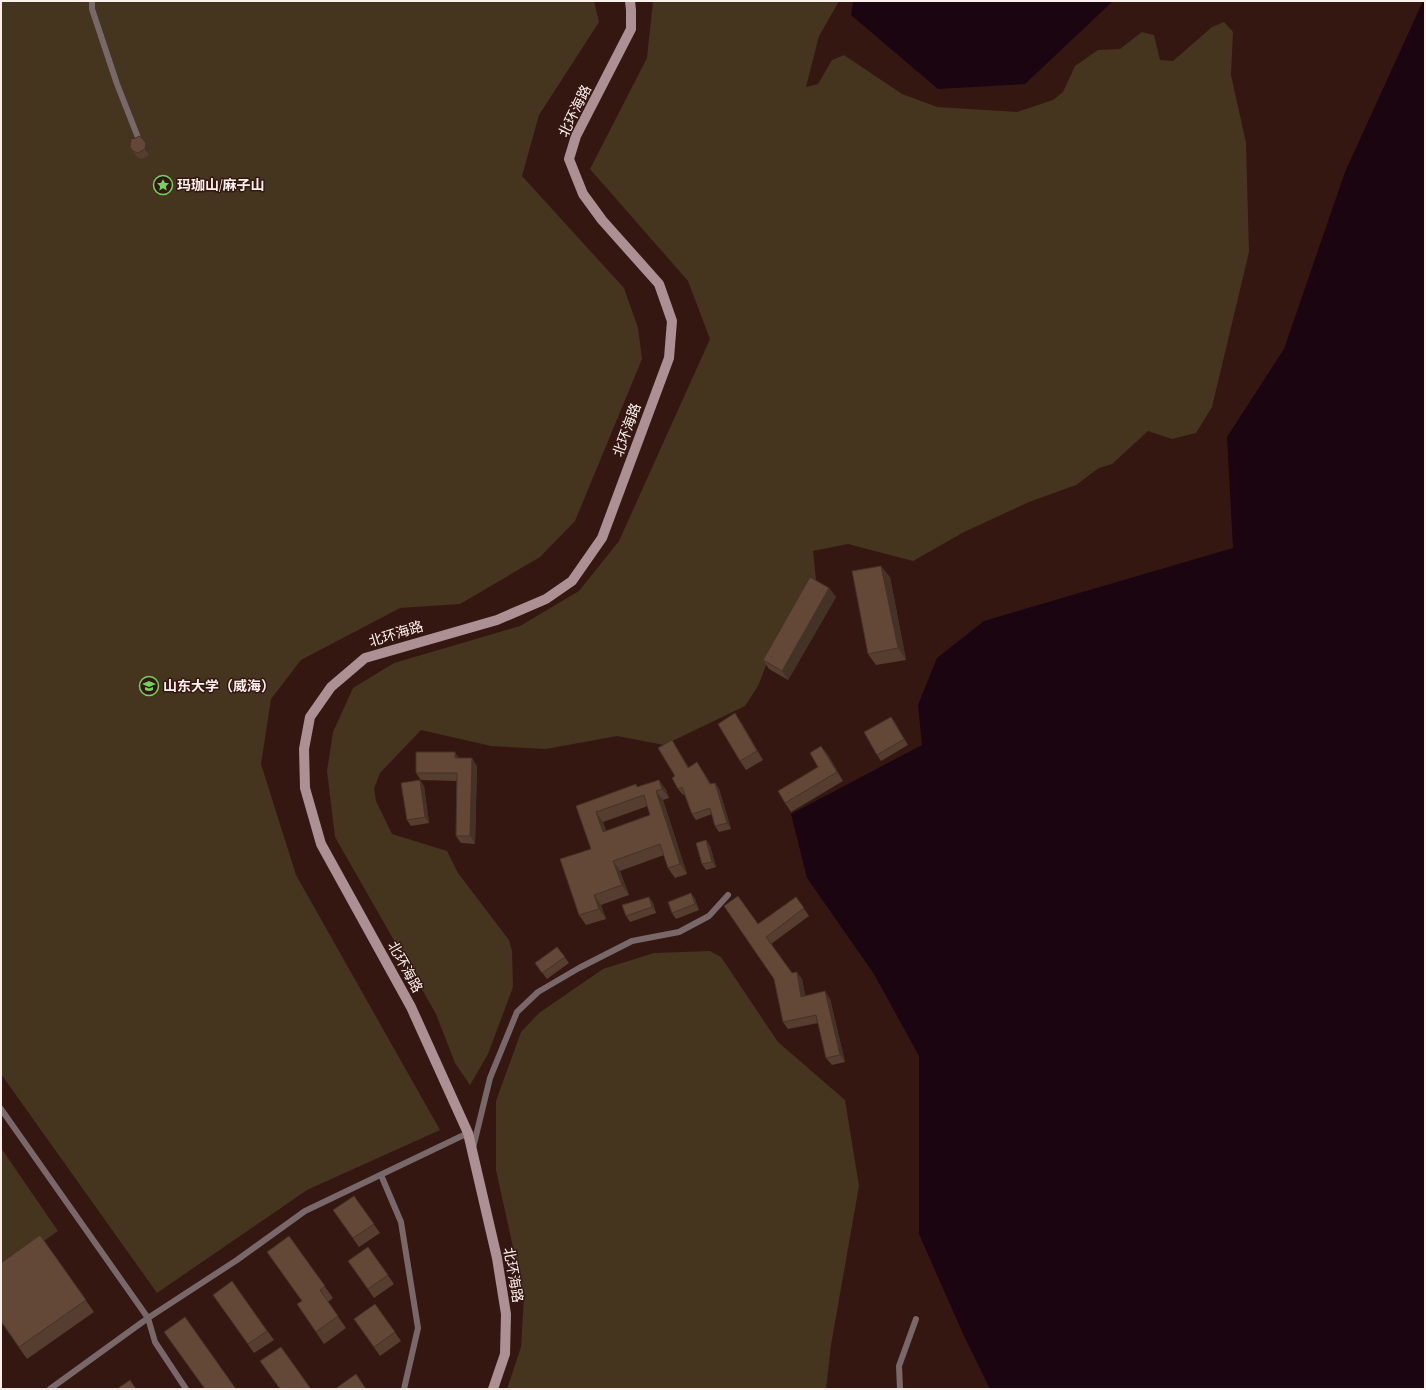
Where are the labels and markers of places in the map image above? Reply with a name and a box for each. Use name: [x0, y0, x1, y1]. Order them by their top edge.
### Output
place icon: 玛珈山/麻子山: [152, 174, 174, 196]
place label: 玛珈山/麻子山: [177, 175, 265, 196]
school or university icon: 山东大学（威海）: [138, 675, 160, 697]
place label: 山东大学（威海）: [163, 676, 275, 697]

